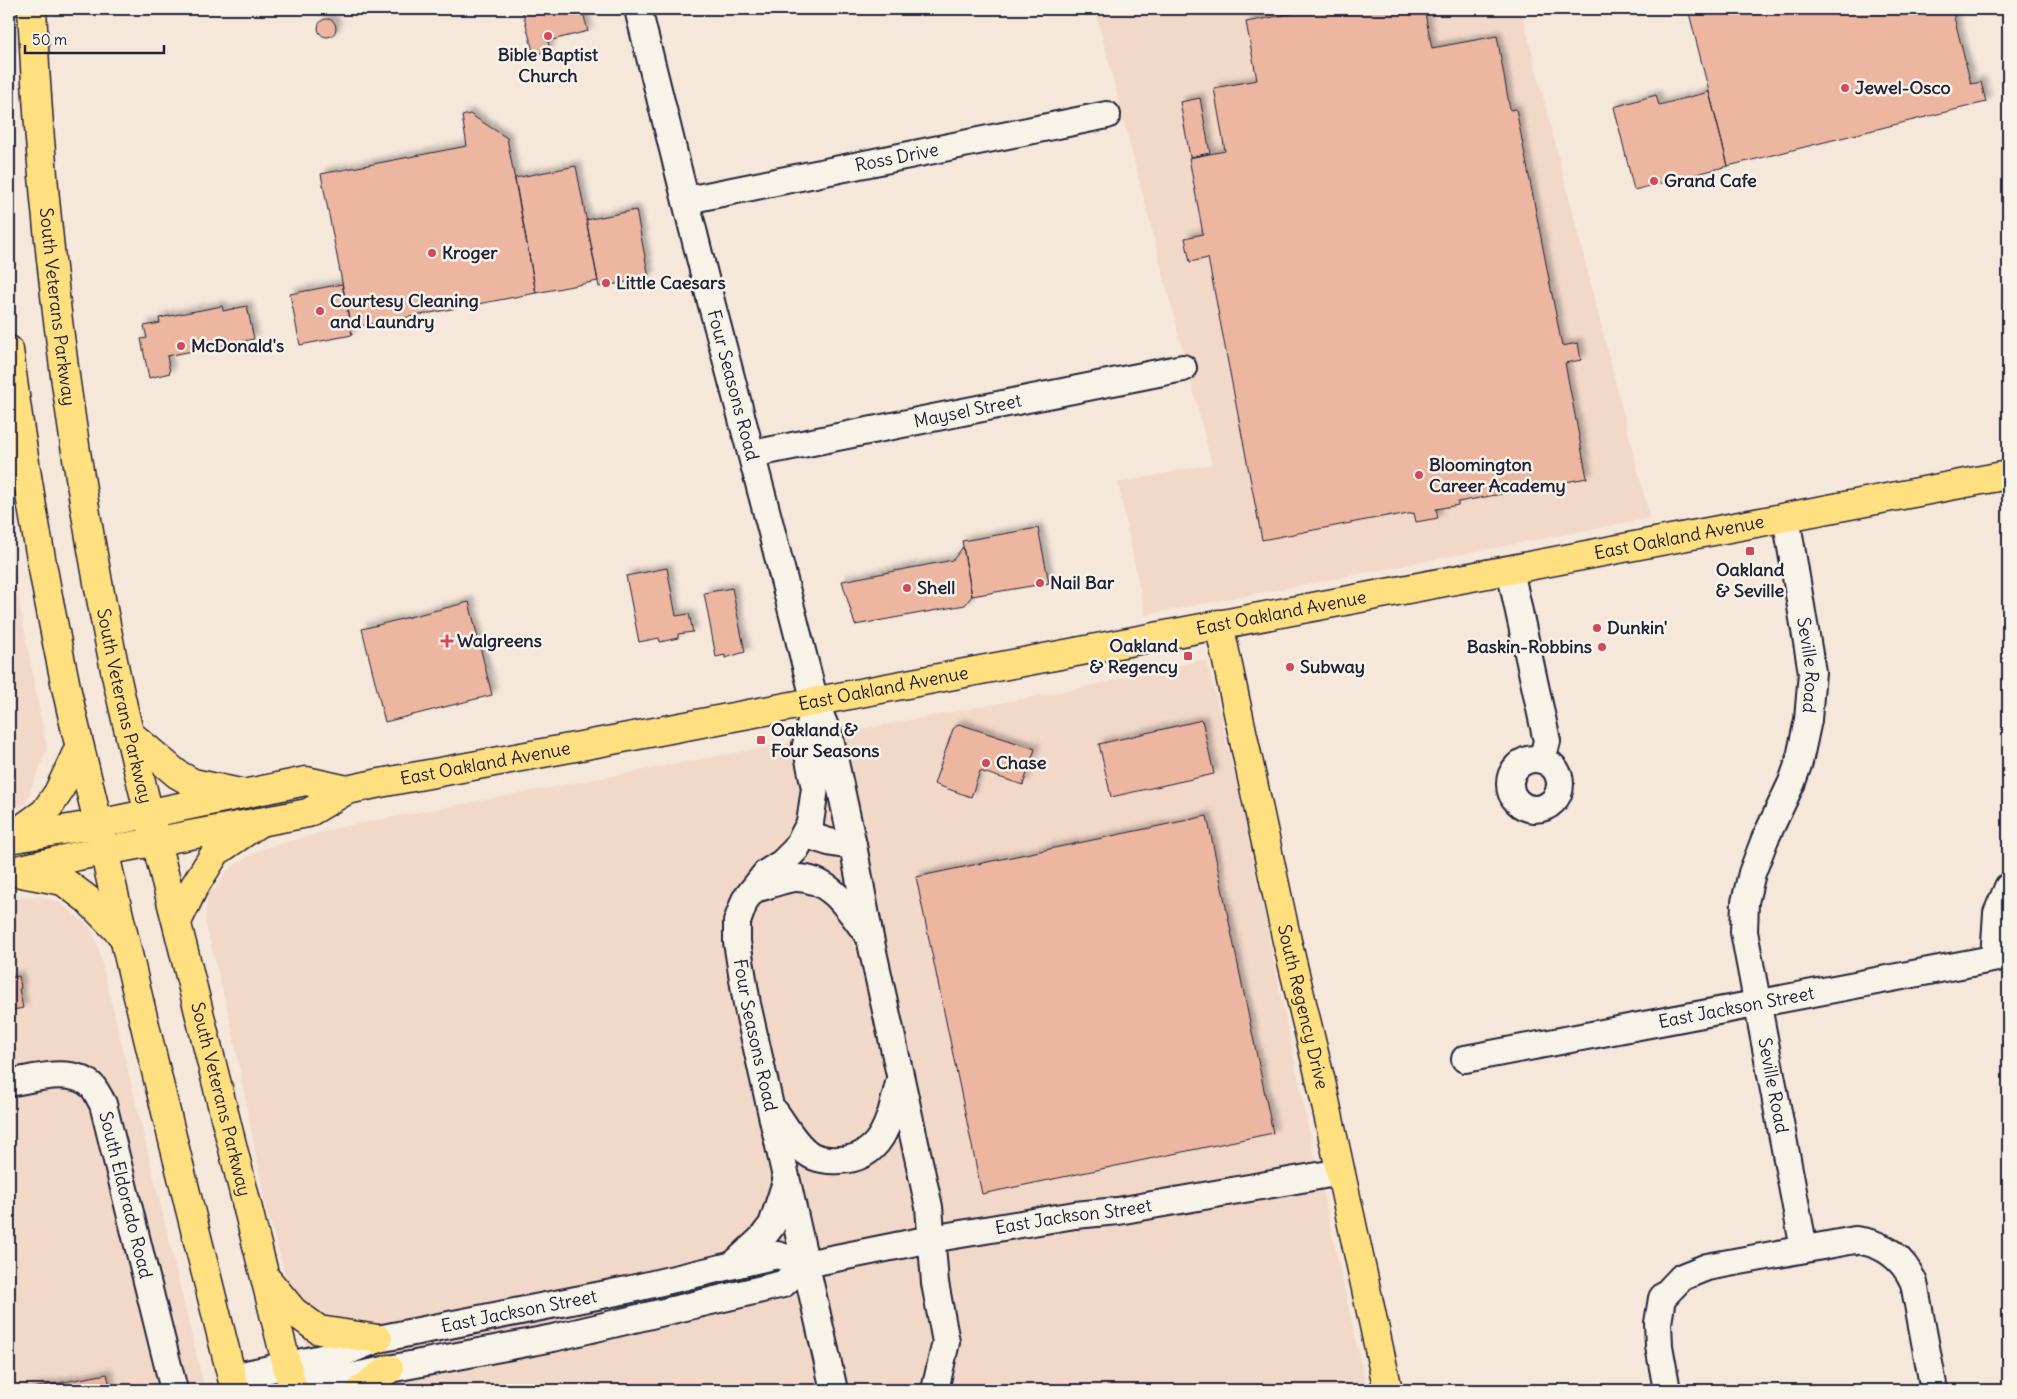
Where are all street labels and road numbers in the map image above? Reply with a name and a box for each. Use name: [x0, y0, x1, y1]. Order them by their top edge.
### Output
street label: Ross Drive: [853, 137, 940, 177]
street label: South Veterans Parkway: [35, 207, 81, 407]
street label: Four Seasons Road: [703, 307, 765, 463]
street label: Maysel Street: [912, 388, 1023, 432]
street label: East Oakland Avenue: [1592, 510, 1766, 564]
street label: East Oakland Avenue: [1194, 585, 1368, 640]
street label: South Veterans Parkway: [92, 606, 158, 806]
street label: Seville Road: [1792, 615, 1824, 715]
street label: East Oakland Avenue: [796, 661, 970, 715]
street label: East Oakland Avenue: [398, 736, 572, 790]
street label: South Regency Drive: [1273, 922, 1334, 1091]
street label: Four Seasons Road: [729, 957, 783, 1114]
street label: East Jackson Street: [1656, 981, 1816, 1033]
street label: South Veterans Parkway: [186, 1000, 256, 1199]
street label: Seville Road: [1753, 1036, 1794, 1136]
street label: South Eldorado Road: [94, 1109, 158, 1281]
street label: East Jackson Street: [993, 1193, 1153, 1239]
street label: East Jackson Street: [439, 1284, 599, 1337]

